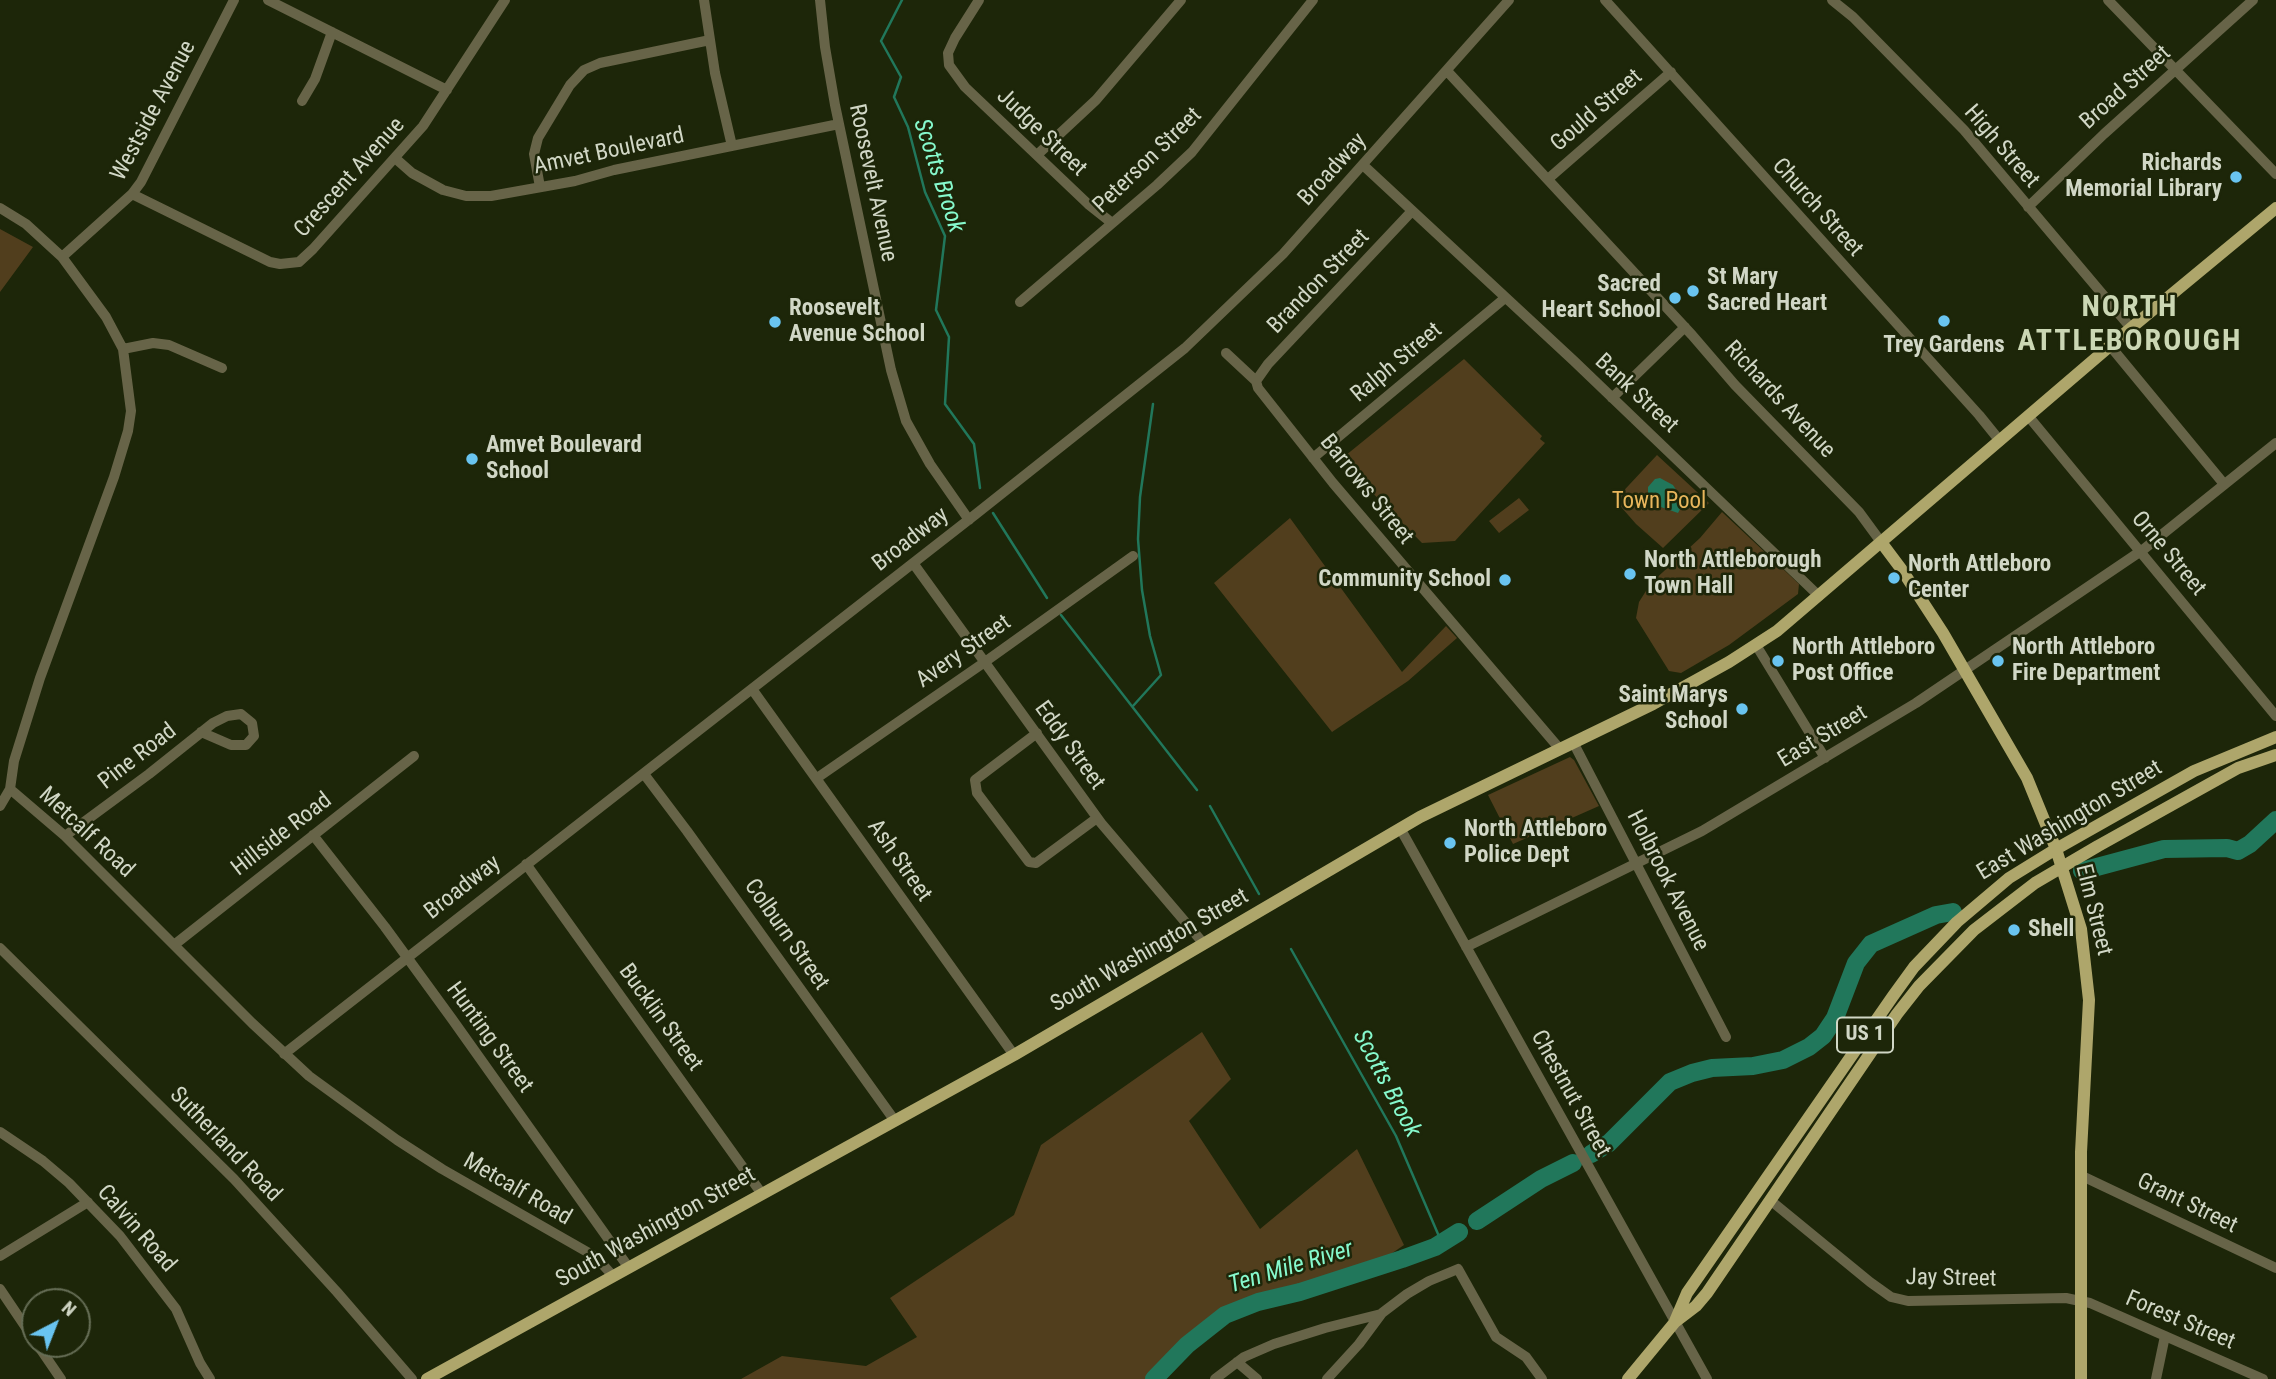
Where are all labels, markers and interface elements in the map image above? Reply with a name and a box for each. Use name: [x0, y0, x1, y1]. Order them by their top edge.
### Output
street label: Westside Avenue: [106, 36, 202, 186]
street label: Broad Street: [2075, 40, 2177, 136]
street label: Gould Street: [1546, 64, 1648, 158]
street label: Judge Street: [990, 83, 1092, 183]
street label: High Street: [1957, 100, 2045, 194]
street label: Roosevelt Avenue: [842, 102, 902, 264]
street label: Peterson Street: [1088, 102, 1208, 220]
street label: Crescent Avenue: [289, 112, 411, 244]
water label: Scotts Brook: [906, 116, 970, 236]
street label: Amvet Boulevard: [531, 123, 687, 181]
street label: Broadway: [1293, 128, 1373, 212]
place label: Richards Memorial Library: [2065, 150, 2222, 204]
street label: Church Street: [1766, 153, 1868, 263]
marker: Richards Memorial Library: [2228, 169, 2244, 185]
street label: Brandon Street: [1262, 224, 1376, 340]
place label: St Mary Sacred Heart: [1707, 264, 1827, 318]
place label: Sacred Heart School: [1542, 271, 1661, 325]
marker: St Mary Sacred Heart: [1685, 283, 1701, 299]
marker: Sacred Heart School: [1667, 290, 1683, 306]
district label: NORTH ATTLEBOROUGH: [2019, 290, 2241, 360]
place label: Roosevelt Avenue School: [789, 295, 925, 349]
marker: Trey Gardens: [1936, 313, 1952, 329]
marker: Roosevelt Avenue School: [767, 314, 783, 330]
street label: Ralph Street: [1346, 317, 1448, 409]
place label: Trey Gardens: [1883, 332, 2005, 360]
street label: Richards Avenue: [1718, 336, 1840, 464]
street label: Bank Street: [1588, 348, 1684, 440]
street label: Barrows Street: [1313, 429, 1419, 551]
place label: Amvet Boulevard School: [486, 432, 642, 486]
marker: Amvet Boulevard School: [464, 451, 480, 467]
park label: Town Pool: [1612, 488, 1706, 516]
street label: Broadway: [868, 502, 954, 578]
street label: Orne Street: [2125, 506, 2211, 602]
place label: North Attleborough Town Hall: [1644, 547, 1822, 601]
place label: North Attleboro Center: [1908, 551, 2051, 605]
place label: Community School: [1318, 566, 1491, 594]
marker: North Attleborough Town Hall: [1622, 566, 1638, 582]
marker: North Attleboro Center: [1886, 570, 1902, 586]
marker: Community School: [1497, 572, 1513, 588]
street label: Avery Street: [911, 609, 1017, 695]
place label: North Attleboro Post Office: [1792, 634, 1935, 688]
place label: North Attleboro Fire Department: [2012, 634, 2160, 688]
marker: North Attleboro Post Office: [1770, 653, 1786, 669]
marker: North Attleboro Fire Department: [1990, 653, 2006, 669]
place label: Saint Marys School: [1619, 682, 1728, 736]
street label: Eddy Street: [1028, 696, 1110, 796]
street label: East Street: [1773, 700, 1873, 774]
marker: Saint Marys School: [1734, 701, 1750, 717]
street label: Pine Road: [93, 718, 183, 796]
street label: East Washington Street: [1972, 755, 2168, 887]
street label: Metcalf Road: [32, 782, 140, 884]
street label: Hillside Road: [226, 787, 338, 883]
street label: Holbrook Avenue: [1620, 806, 1714, 956]
street label: Ash Street: [861, 815, 937, 907]
place label: North Attleboro Police Dept: [1464, 816, 1607, 870]
marker: North Attleboro Police Dept: [1442, 835, 1458, 851]
street label: Broadway: [420, 850, 506, 926]
street label: Elm Street: [2068, 861, 2118, 959]
street label: Colburn Street: [738, 874, 834, 996]
street label: South Washington Street: [1046, 883, 1254, 1019]
place label: Shell: [2028, 916, 2074, 944]
marker: Shell: [2006, 922, 2022, 938]
street label: Bucklin Street: [612, 959, 708, 1077]
street label: Hunting Street: [440, 977, 538, 1099]
road number: US 1: [1837, 1018, 1893, 1052]
water label: Scotts Brook: [1346, 1025, 1426, 1143]
street label: Chestnut Street: [1524, 1026, 1616, 1162]
street label: Sutherland Road: [163, 1082, 287, 1208]
street label: Metcalf Road: [458, 1148, 576, 1232]
street label: South Washington Street: [551, 1162, 761, 1294]
street label: Grant Street: [2132, 1168, 2242, 1240]
street label: Calvin Road: [90, 1180, 182, 1278]
water label: Ten Mile River: [1225, 1235, 1357, 1301]
street label: Jay Street: [1905, 1264, 1997, 1294]
street label: Forest Street: [2121, 1286, 2239, 1356]
north arrow: [21, 1288, 91, 1358]
text: N: [57, 1296, 81, 1321]

